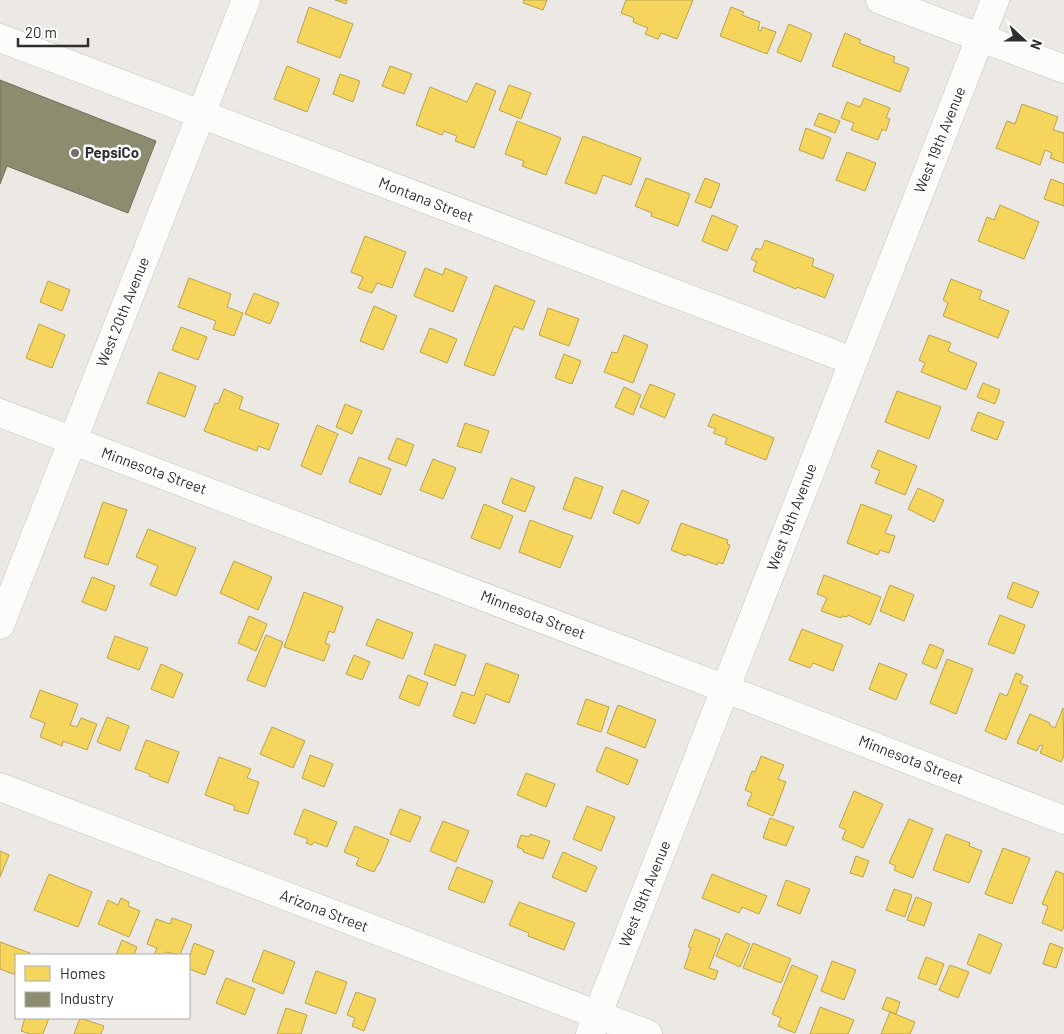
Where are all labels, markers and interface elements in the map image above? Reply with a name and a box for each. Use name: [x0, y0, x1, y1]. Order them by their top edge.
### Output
scale bar: [18, 15, 88, 47]
north arrow: [999, 15, 1049, 65]
text: 20 m: [25, 23, 57, 41]
text: N: [1027, 37, 1046, 52]
street label: West 19th Avenue: [910, 84, 969, 195]
place label: PepsiCo: [85, 143, 139, 161]
marker: PepsiCo: [69, 147, 81, 159]
street label: Montana Street: [377, 173, 476, 225]
street label: West 20th Avenue: [92, 254, 152, 369]
street label: Minnesota Street: [99, 443, 210, 497]
street label: West 19th Avenue: [762, 461, 820, 573]
street label: Minnesota Street: [478, 586, 588, 642]
street label: Minnesota Street: [856, 731, 966, 787]
street label: West 19th Avenue: [615, 838, 674, 949]
street label: Arizona Street: [278, 885, 371, 935]
legend: [15, 954, 190, 1019]
text: Homes: [60, 964, 105, 982]
text: Industry: [60, 989, 114, 1007]

